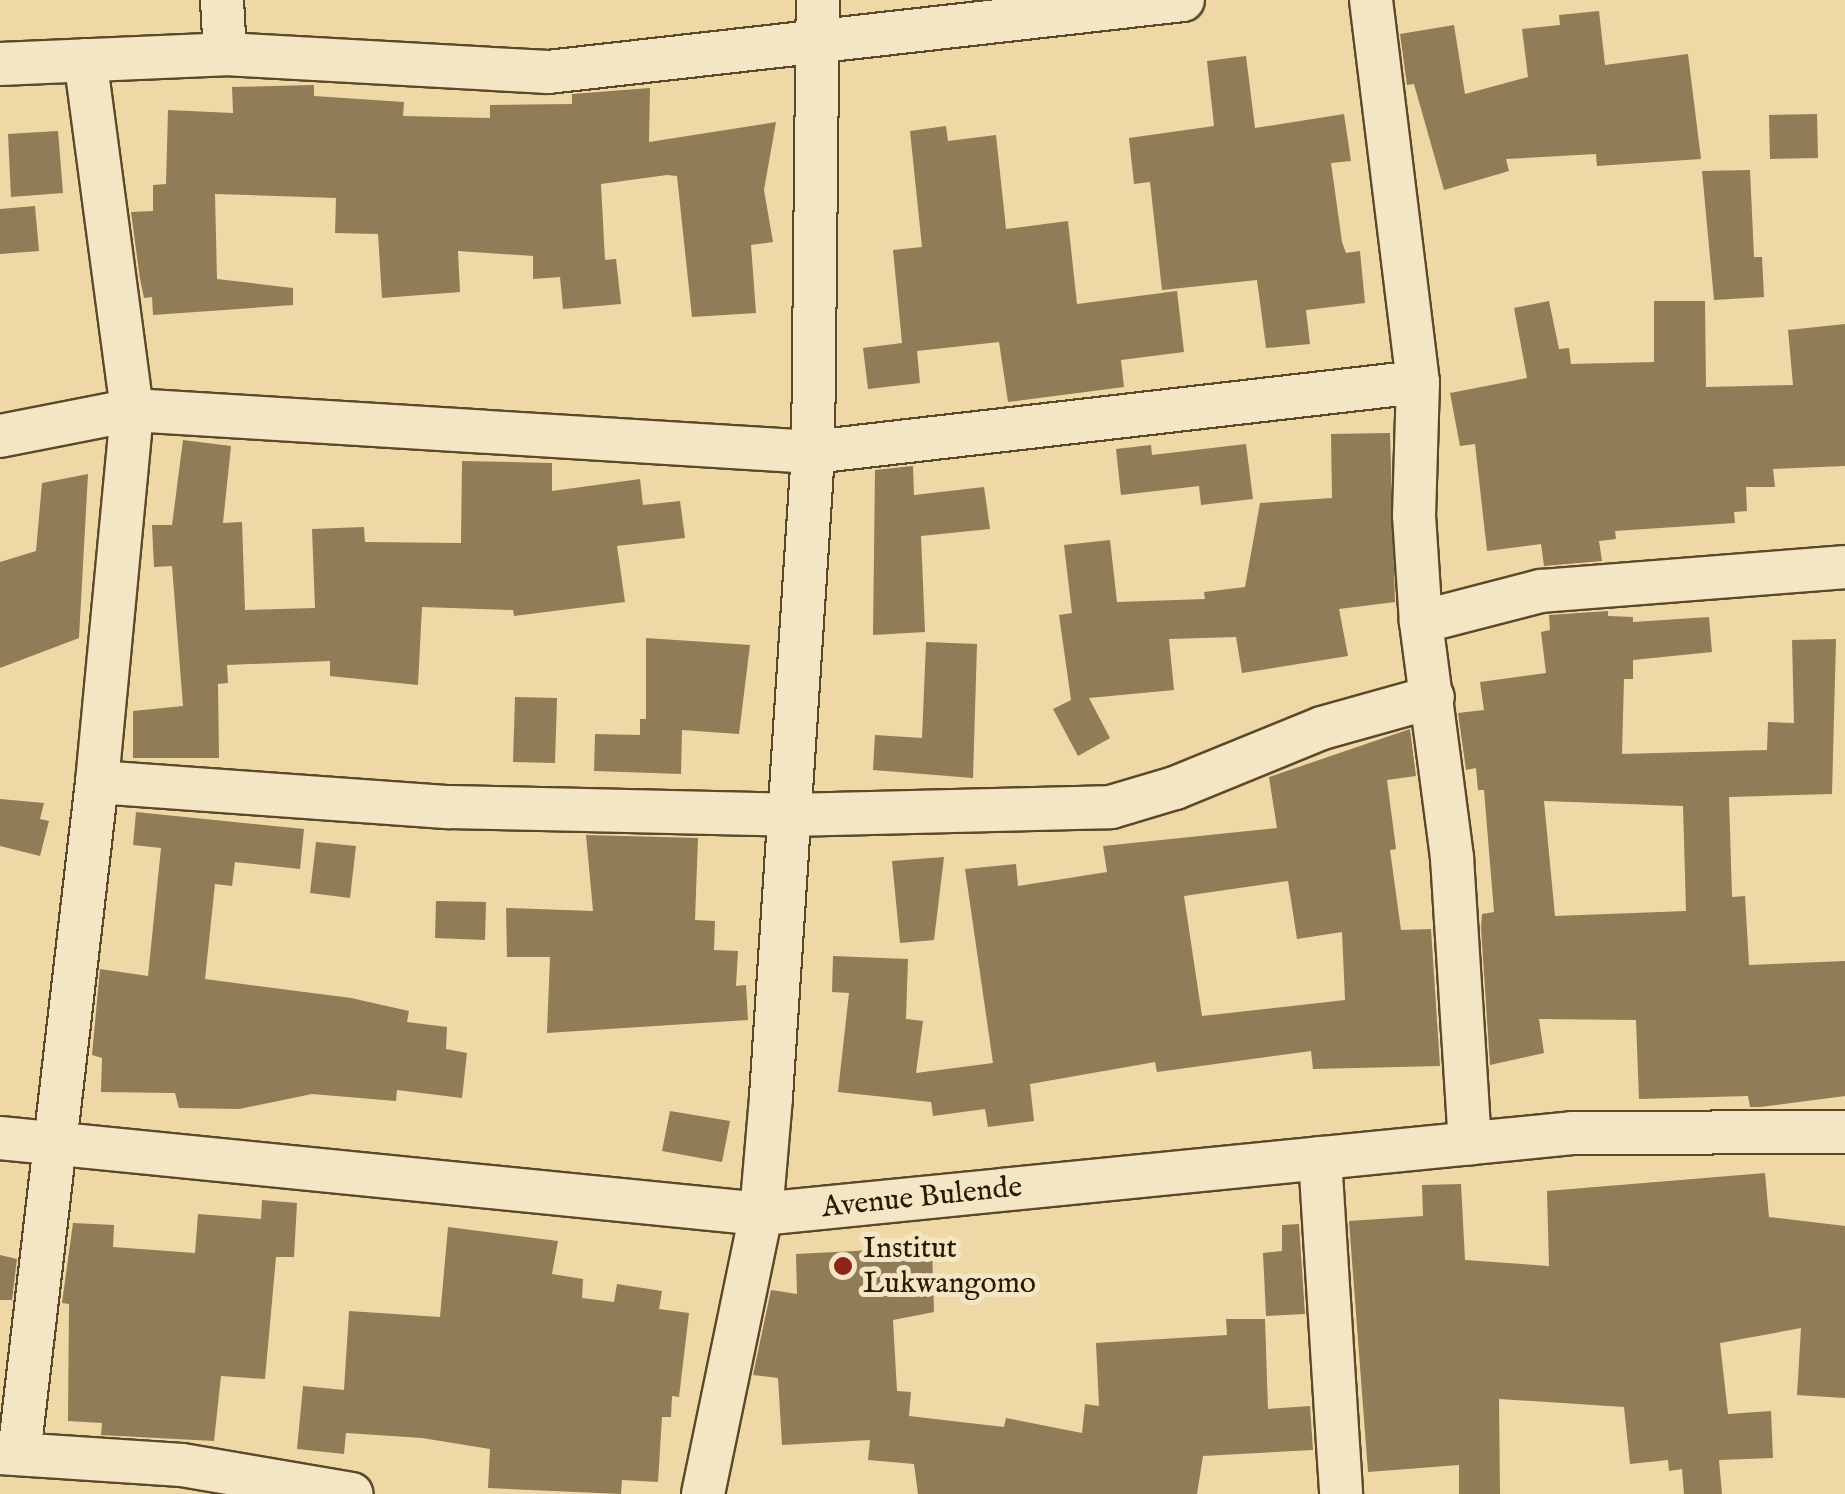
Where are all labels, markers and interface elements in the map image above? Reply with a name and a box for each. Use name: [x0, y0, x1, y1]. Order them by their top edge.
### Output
street label: Avenue Bulende: [820, 1170, 1024, 1226]
place label: Institut Lukwangomo: [863, 1231, 1036, 1302]
marker: Institut Lukwangomo: [832, 1255, 854, 1277]

